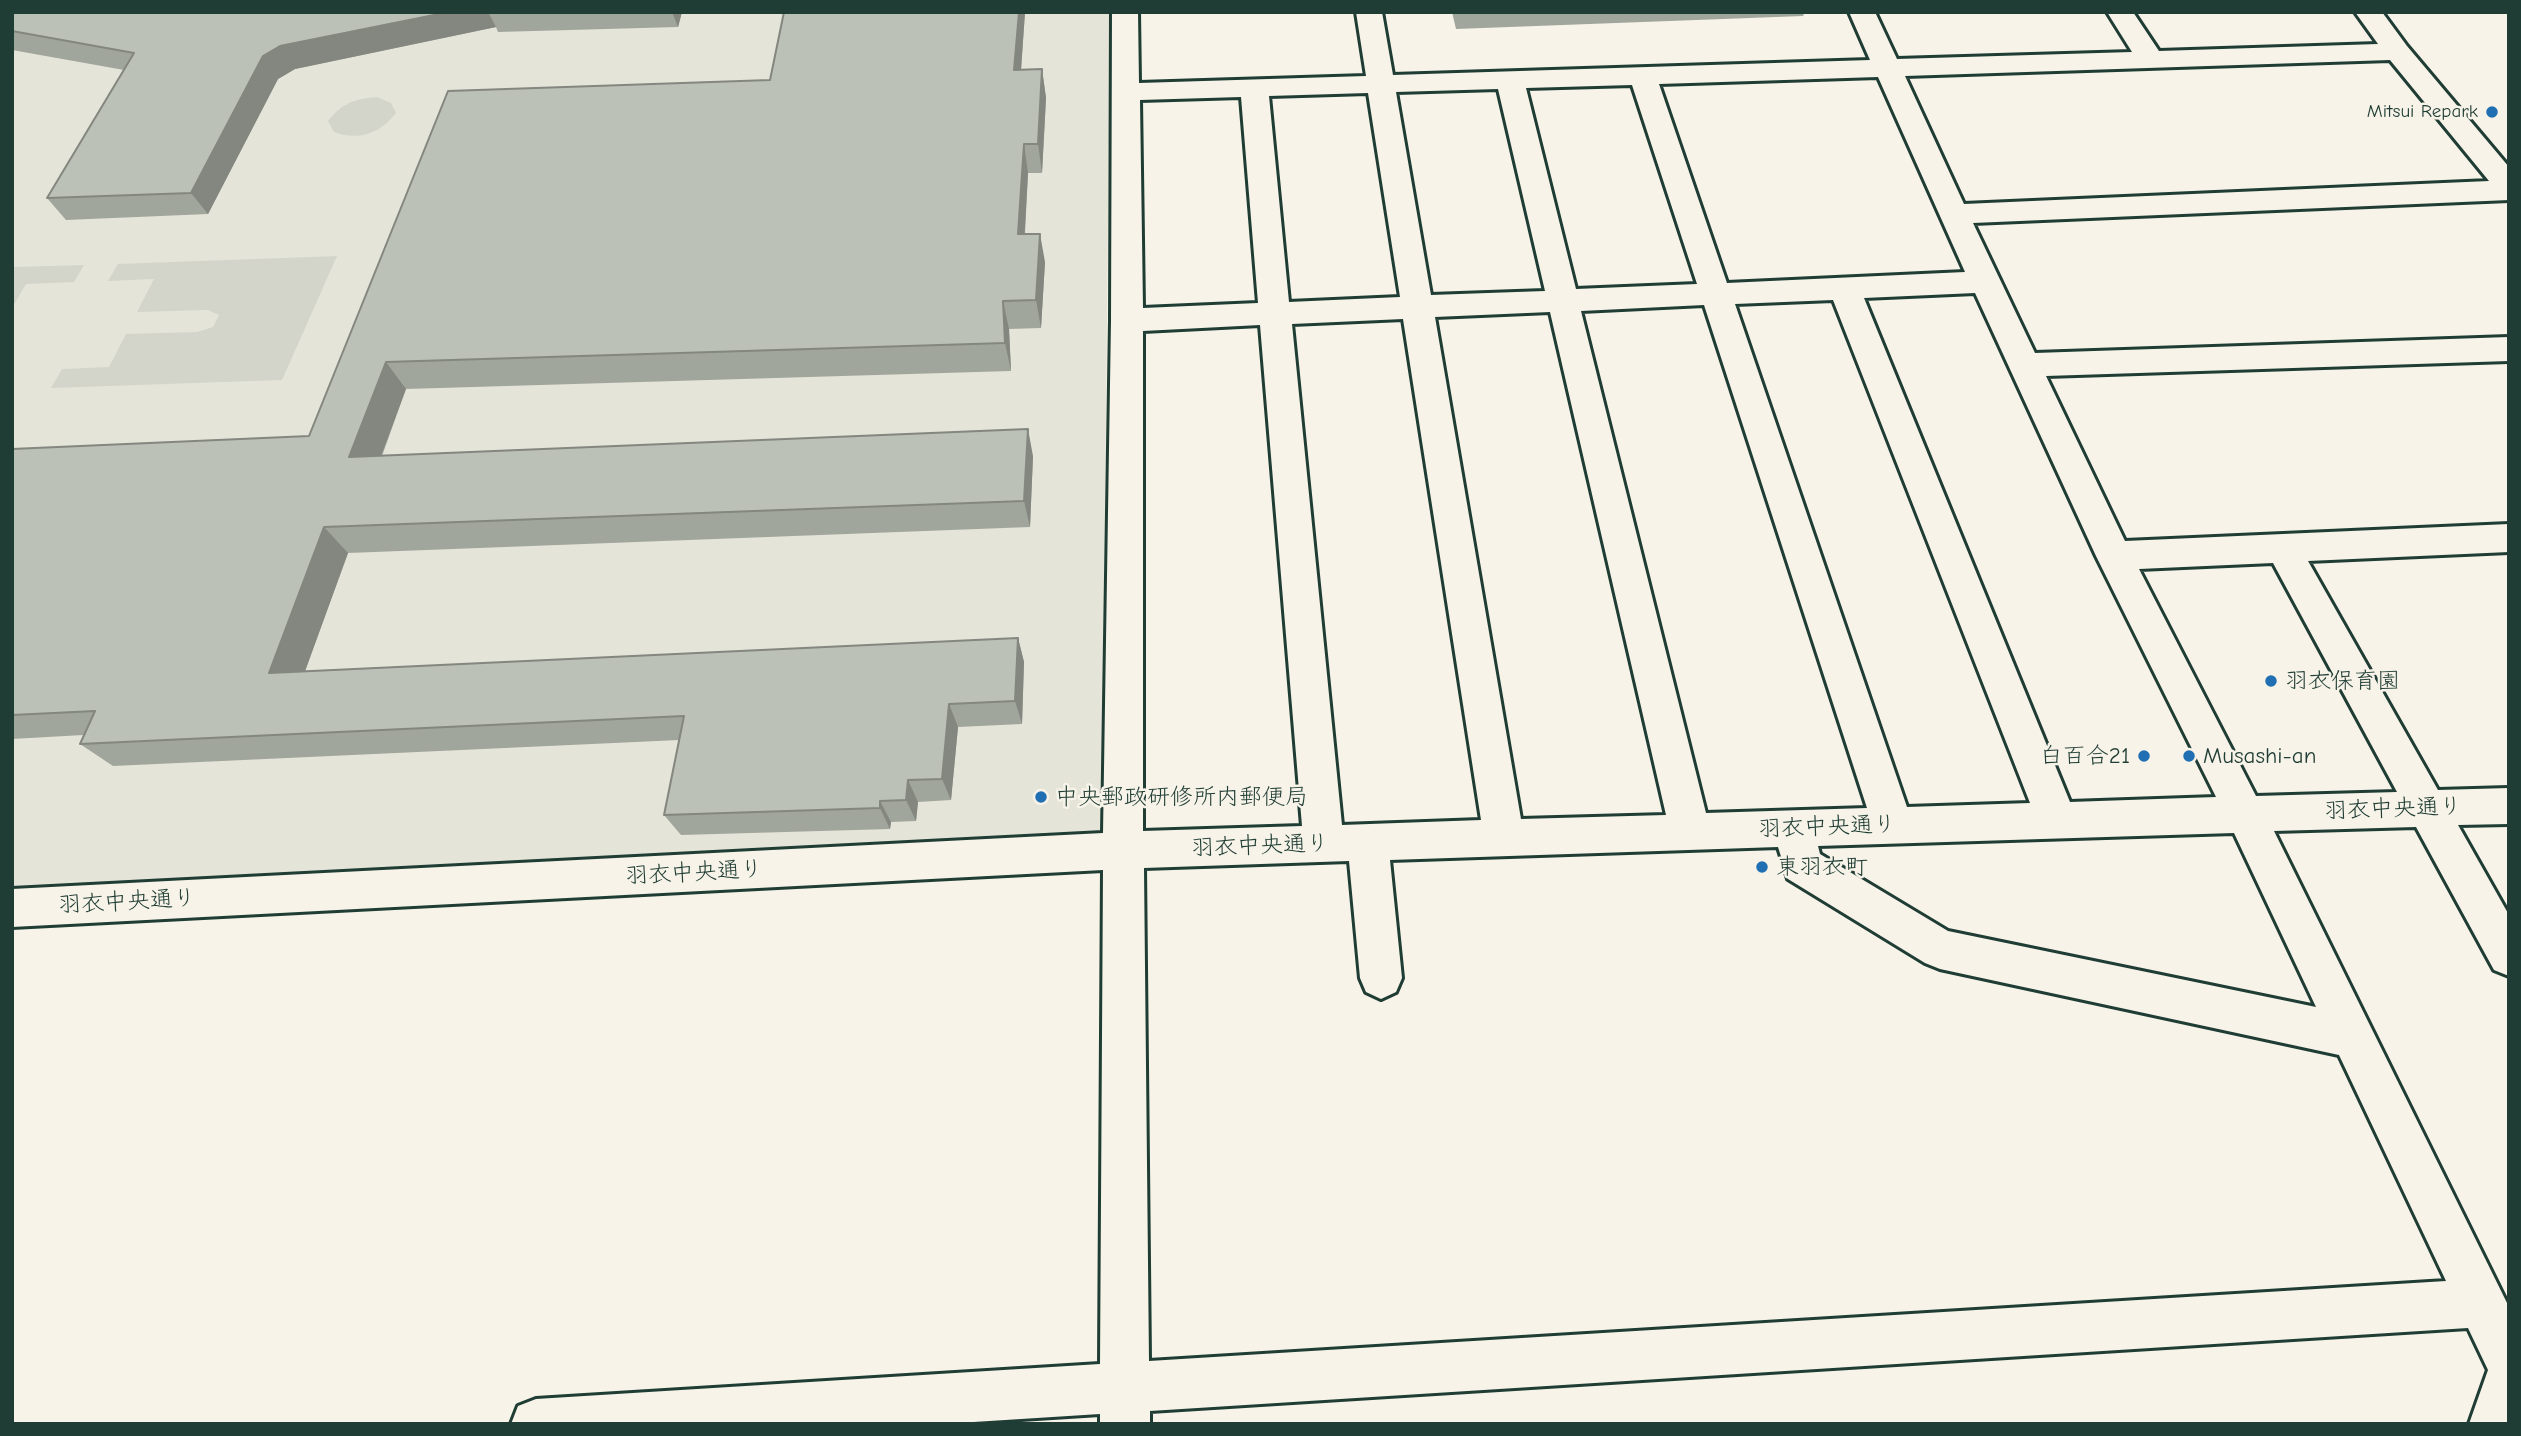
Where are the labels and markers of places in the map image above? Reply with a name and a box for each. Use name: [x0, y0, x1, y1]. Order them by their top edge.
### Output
place label: Mitsui Repark: [2367, 101, 2478, 123]
marker: Mitsui Repark: [2484, 104, 2500, 120]
place label: 羽衣保育園: [2285, 667, 2400, 695]
marker: 羽衣保育園: [2263, 673, 2279, 689]
place label: 白百合21: [2040, 742, 2130, 770]
place label: Musashi-an: [2203, 742, 2316, 770]
marker: 白百合21: [2136, 748, 2152, 764]
marker: Musashi-an: [2181, 748, 2197, 764]
place label: 中央郵政研修所内郵便局: [1055, 783, 1308, 811]
marker: 中央郵政研修所内郵便局: [1033, 789, 1049, 805]
place label: 東羽衣町: [1776, 853, 1868, 881]
marker: 東羽衣町: [1754, 859, 1770, 875]

